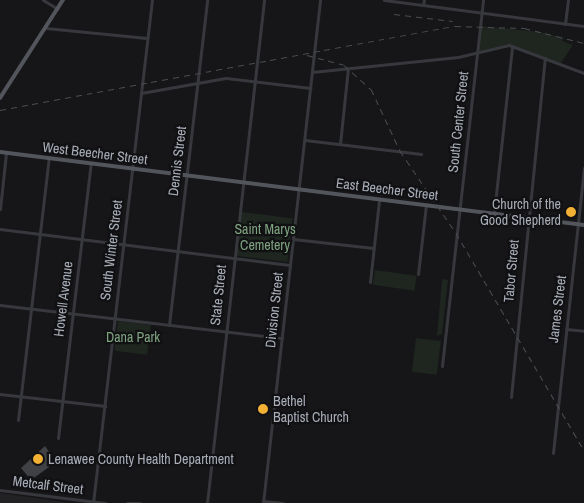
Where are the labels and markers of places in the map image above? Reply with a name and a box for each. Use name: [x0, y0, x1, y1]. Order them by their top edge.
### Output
place label: Church of the Good Shepherd: [480, 196, 561, 228]
marker: Church of the Good Shepherd: [565, 206, 577, 218]
place label: Bethel Baptist Church: [273, 393, 349, 426]
marker: Bethel Baptist Church: [257, 403, 269, 415]
place label: Lenawee County Health Department: [48, 451, 234, 467]
marker: Lenawee County Health Department: [32, 453, 44, 465]

